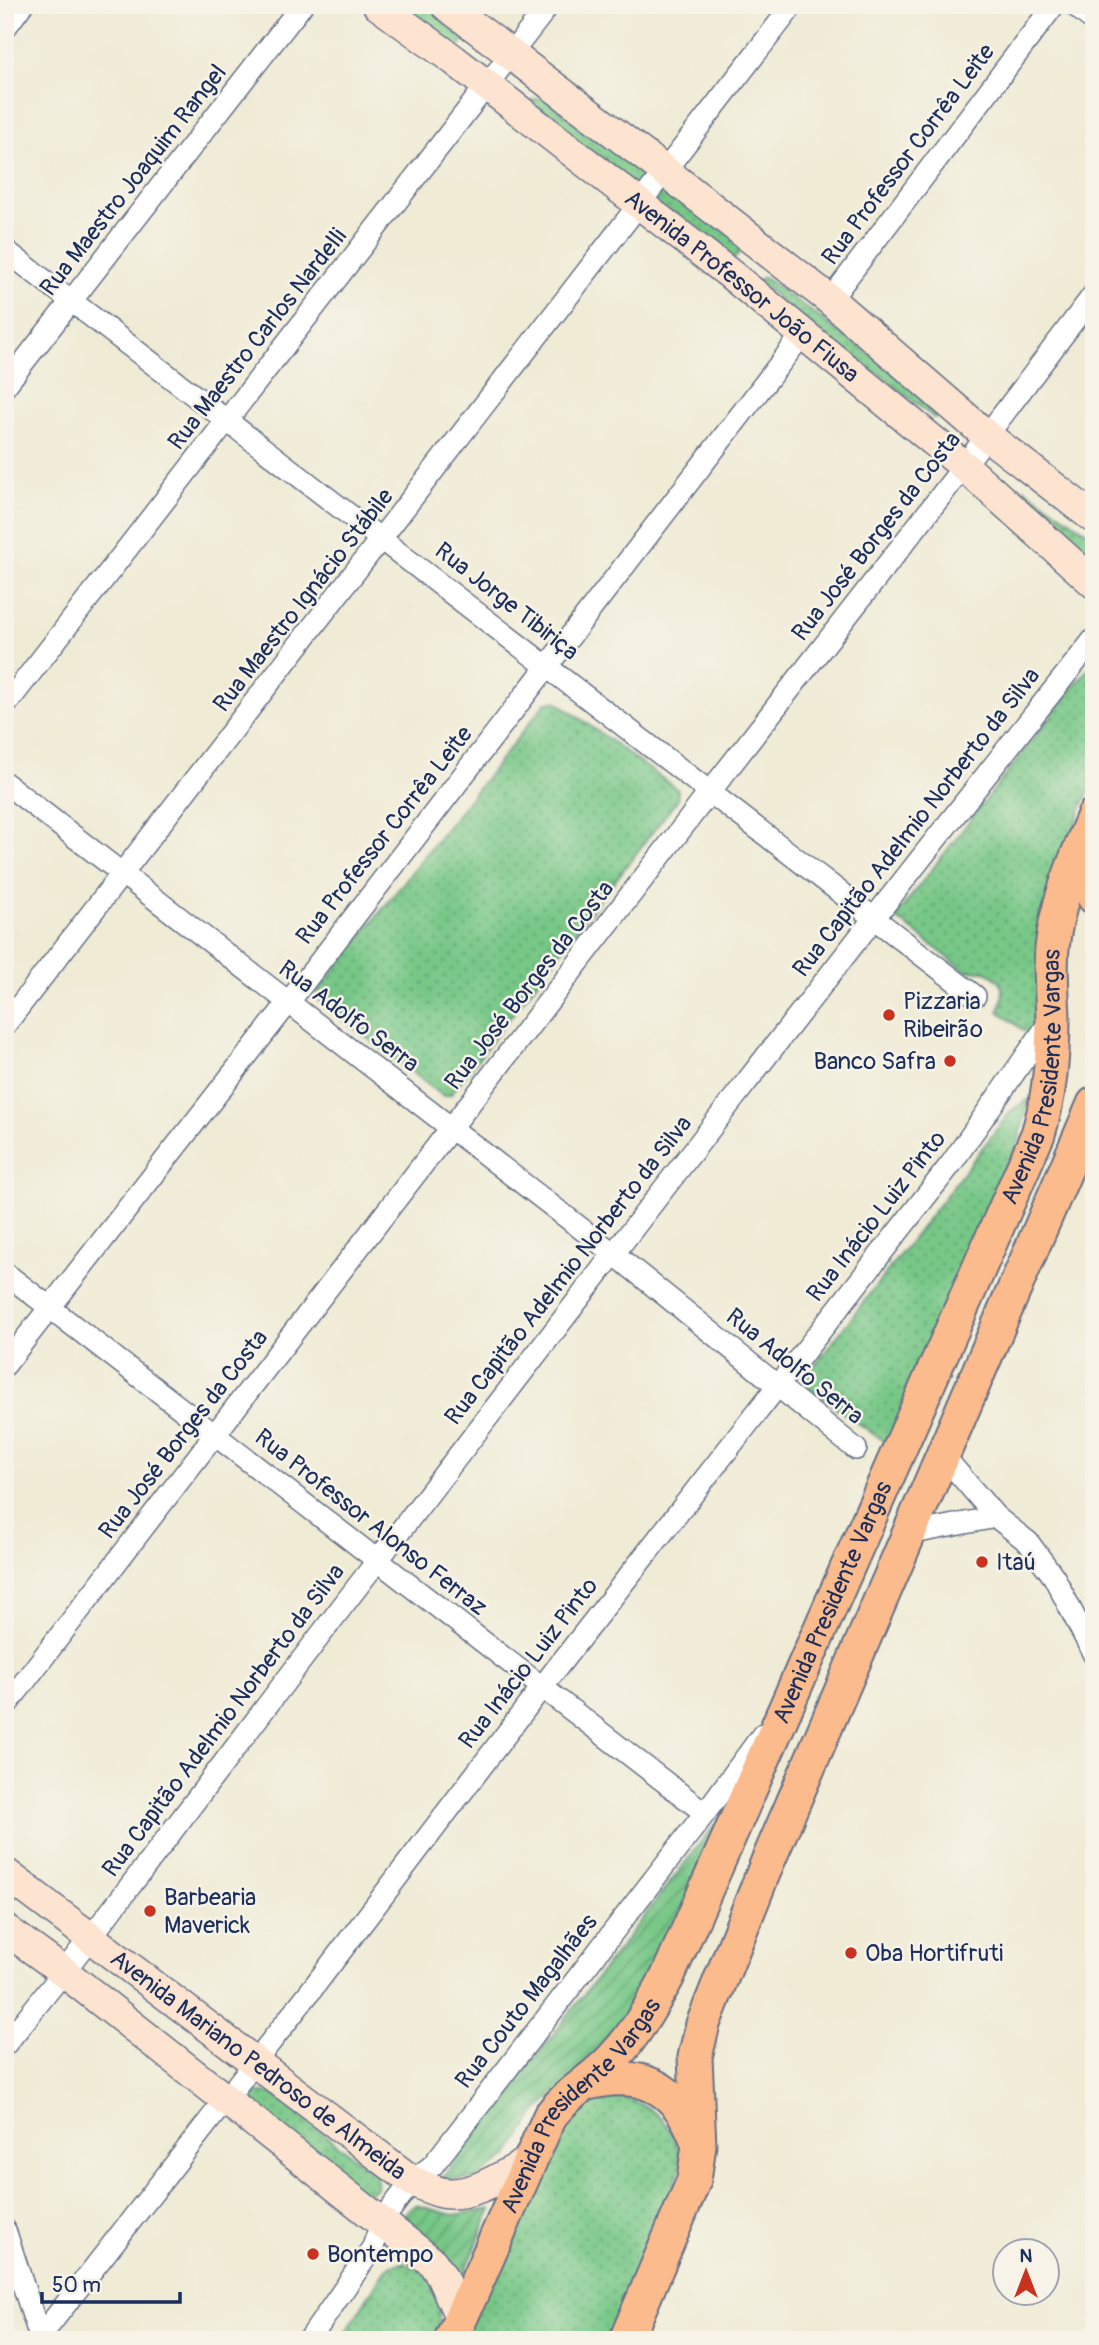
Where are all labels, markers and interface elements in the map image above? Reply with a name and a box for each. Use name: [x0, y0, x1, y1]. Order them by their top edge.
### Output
street label: Rua Professor Corrêa Leite: [816, 38, 1001, 271]
street label: Rua Maestro Joaquim Rangel: [34, 59, 233, 302]
street label: Avenida Professor João Fiusa: [619, 184, 865, 389]
street label: Rua Maestro Carlos Nardelli: [162, 223, 353, 456]
street label: Rua José Borges da Costa: [786, 426, 967, 647]
street label: Rua Maestro Ignácio Stábile: [207, 483, 400, 718]
street label: Rua Jorge Tibiriça: [429, 536, 584, 667]
street label: Rua Capitão Adelmio Norberto da Silva: [787, 662, 1046, 983]
street label: Rua Professor Corrêa Leite: [290, 720, 479, 950]
street label: Rua José Borges da Costa: [439, 875, 620, 1096]
street label: Avenida Presidente Vargas: [995, 948, 1068, 1209]
street label: Rua Adolfo Serra: [273, 954, 425, 1079]
place label: Pizzaria Ribeirão: [903, 987, 983, 1044]
marker: Pizzaria Ribeirão: [881, 1007, 897, 1023]
place label: Banco Safra: [813, 1047, 936, 1076]
marker: Banco Safra: [942, 1053, 958, 1069]
street label: Rua Capitão Adelmio Norberto da Silva: [439, 1110, 698, 1431]
street label: Rua Inácio Luiz Pinto: [801, 1125, 952, 1308]
street label: Rua Adolfo Serra: [720, 1302, 869, 1431]
street label: Rua José Borges da Costa: [93, 1324, 274, 1545]
street label: Rua Professor Alonso Ferraz: [249, 1423, 493, 1622]
street label: Avenida Presidente Vargas: [767, 1477, 899, 1728]
place label: Itaú: [996, 1548, 1036, 1577]
marker: Itaú: [974, 1554, 990, 1570]
street label: Rua Capitão Adelmio Norberto da Silva: [96, 1558, 351, 1883]
street label: Rua Inácio Luiz Pinto: [453, 1572, 604, 1755]
place label: Barbearia Maverick: [164, 1883, 256, 1940]
marker: Barbearia Maverick: [142, 1903, 158, 1919]
street label: Rua Couto Magalhães: [449, 1908, 604, 2094]
place label: Oba Hortifruti: [865, 1939, 1003, 1968]
street label: Avenida Mariano Pedroso de Almeida: [105, 1944, 412, 2187]
marker: Oba Hortifruti: [843, 1945, 859, 1961]
street label: Avenida Presidente Vargas: [495, 1993, 667, 2218]
north arrow: [990, 2236, 1060, 2306]
place label: Bontempo: [327, 2240, 433, 2269]
text: N: [1020, 2244, 1033, 2268]
marker: Bontempo: [305, 2246, 321, 2262]
scale bar: [42, 2261, 180, 2305]
text: 50 m: [52, 2272, 101, 2299]

